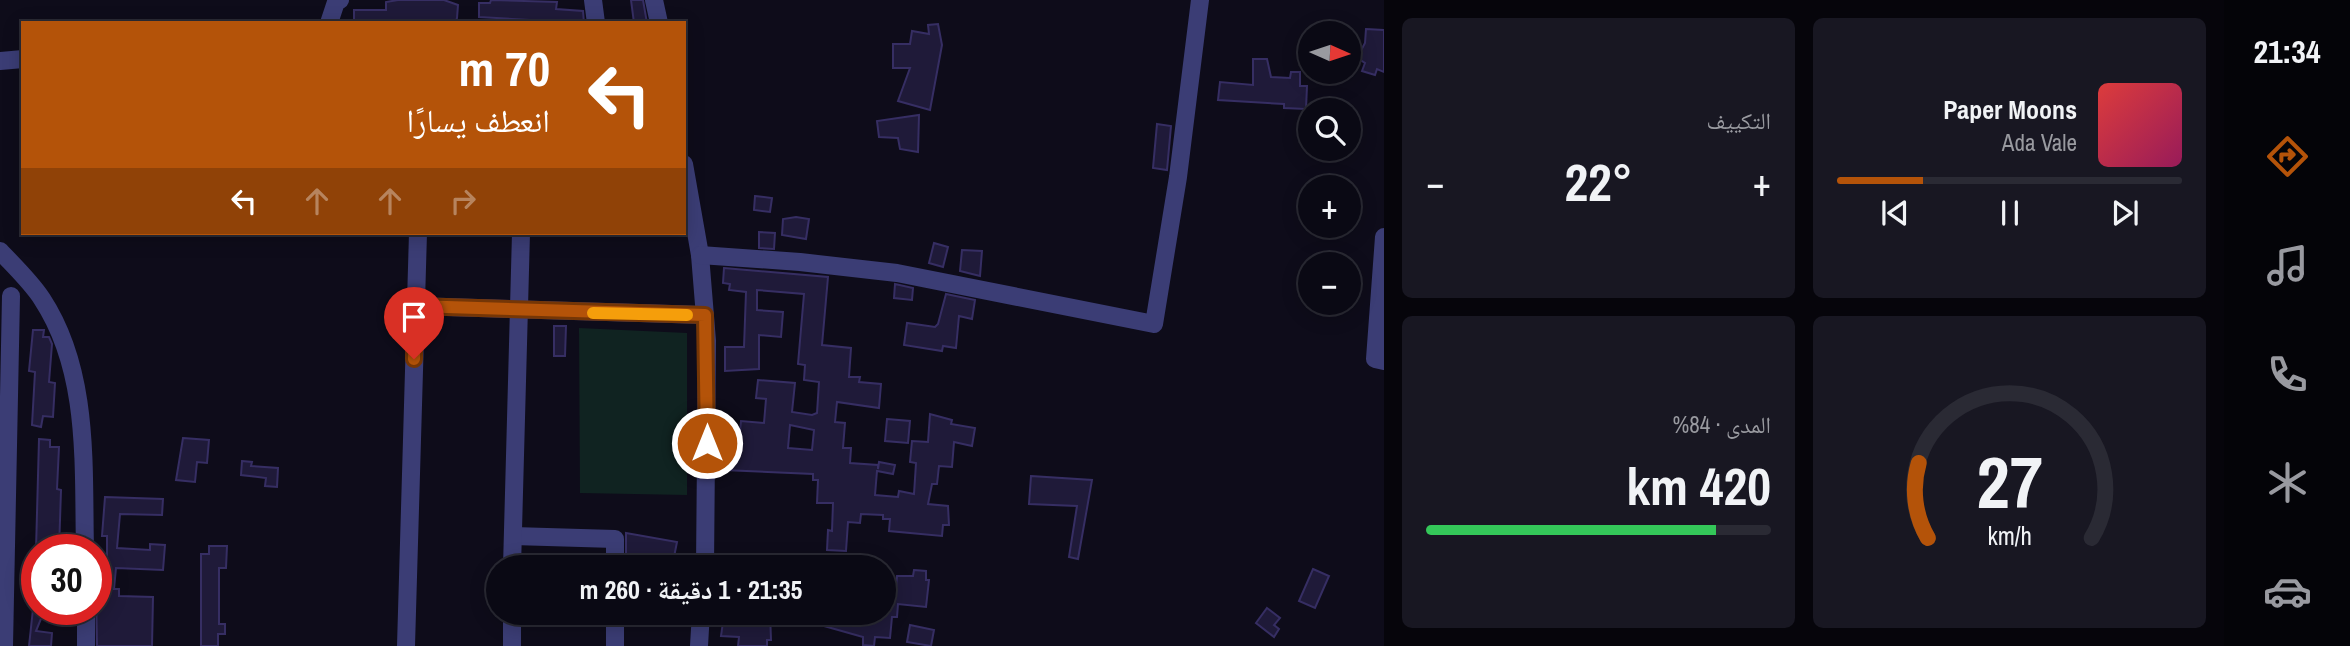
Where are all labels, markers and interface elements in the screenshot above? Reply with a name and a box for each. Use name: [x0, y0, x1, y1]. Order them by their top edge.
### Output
north arrow: [1298, 21, 1362, 84]
map controls: [1298, 21, 1361, 315]
text: 21:34: [2253, 30, 2321, 73]
text: 70 m: [458, 35, 550, 101]
icon: left: [574, 49, 665, 140]
text: Paper Moons: [1943, 92, 2077, 127]
button: search: [1298, 98, 1361, 161]
text: انعطف يسارًا: [407, 99, 550, 142]
text: التكييف: [1706, 105, 1771, 136]
text: Ada Vale: [2002, 127, 2077, 158]
icon: directions: [2263, 132, 2312, 181]
text: 22°: [1564, 147, 1633, 217]
text: −: [1426, 157, 1444, 208]
text: +: [1753, 157, 1771, 208]
button: +: [1298, 175, 1361, 238]
icon: left: [225, 182, 263, 220]
icon: ahead: [298, 182, 336, 220]
icon: ahead: [371, 182, 409, 220]
icon: right: [444, 182, 482, 220]
icon: previous: [1876, 194, 1914, 232]
icon: pause: [1991, 194, 2029, 232]
icon: next: [2106, 194, 2144, 232]
icon: music: [2263, 241, 2312, 290]
button: −: [1298, 252, 1361, 315]
pin: [384, 287, 444, 359]
icon: arrive: [395, 298, 433, 336]
icon: phone: [2263, 350, 2312, 399]
position arrow: [670, 406, 744, 480]
text: المدى · 84%: [1673, 409, 1771, 440]
text: 27: [1976, 433, 2043, 531]
text: 420 km: [1626, 451, 1771, 521]
icon: climate: [2263, 458, 2312, 507]
text: km/h: [1987, 519, 2032, 553]
speed limit sign: 30: [21, 534, 112, 625]
icon: car: [2263, 567, 2312, 616]
text: 21:35 · 1 دقيقة · 260 m: [580, 572, 802, 607]

